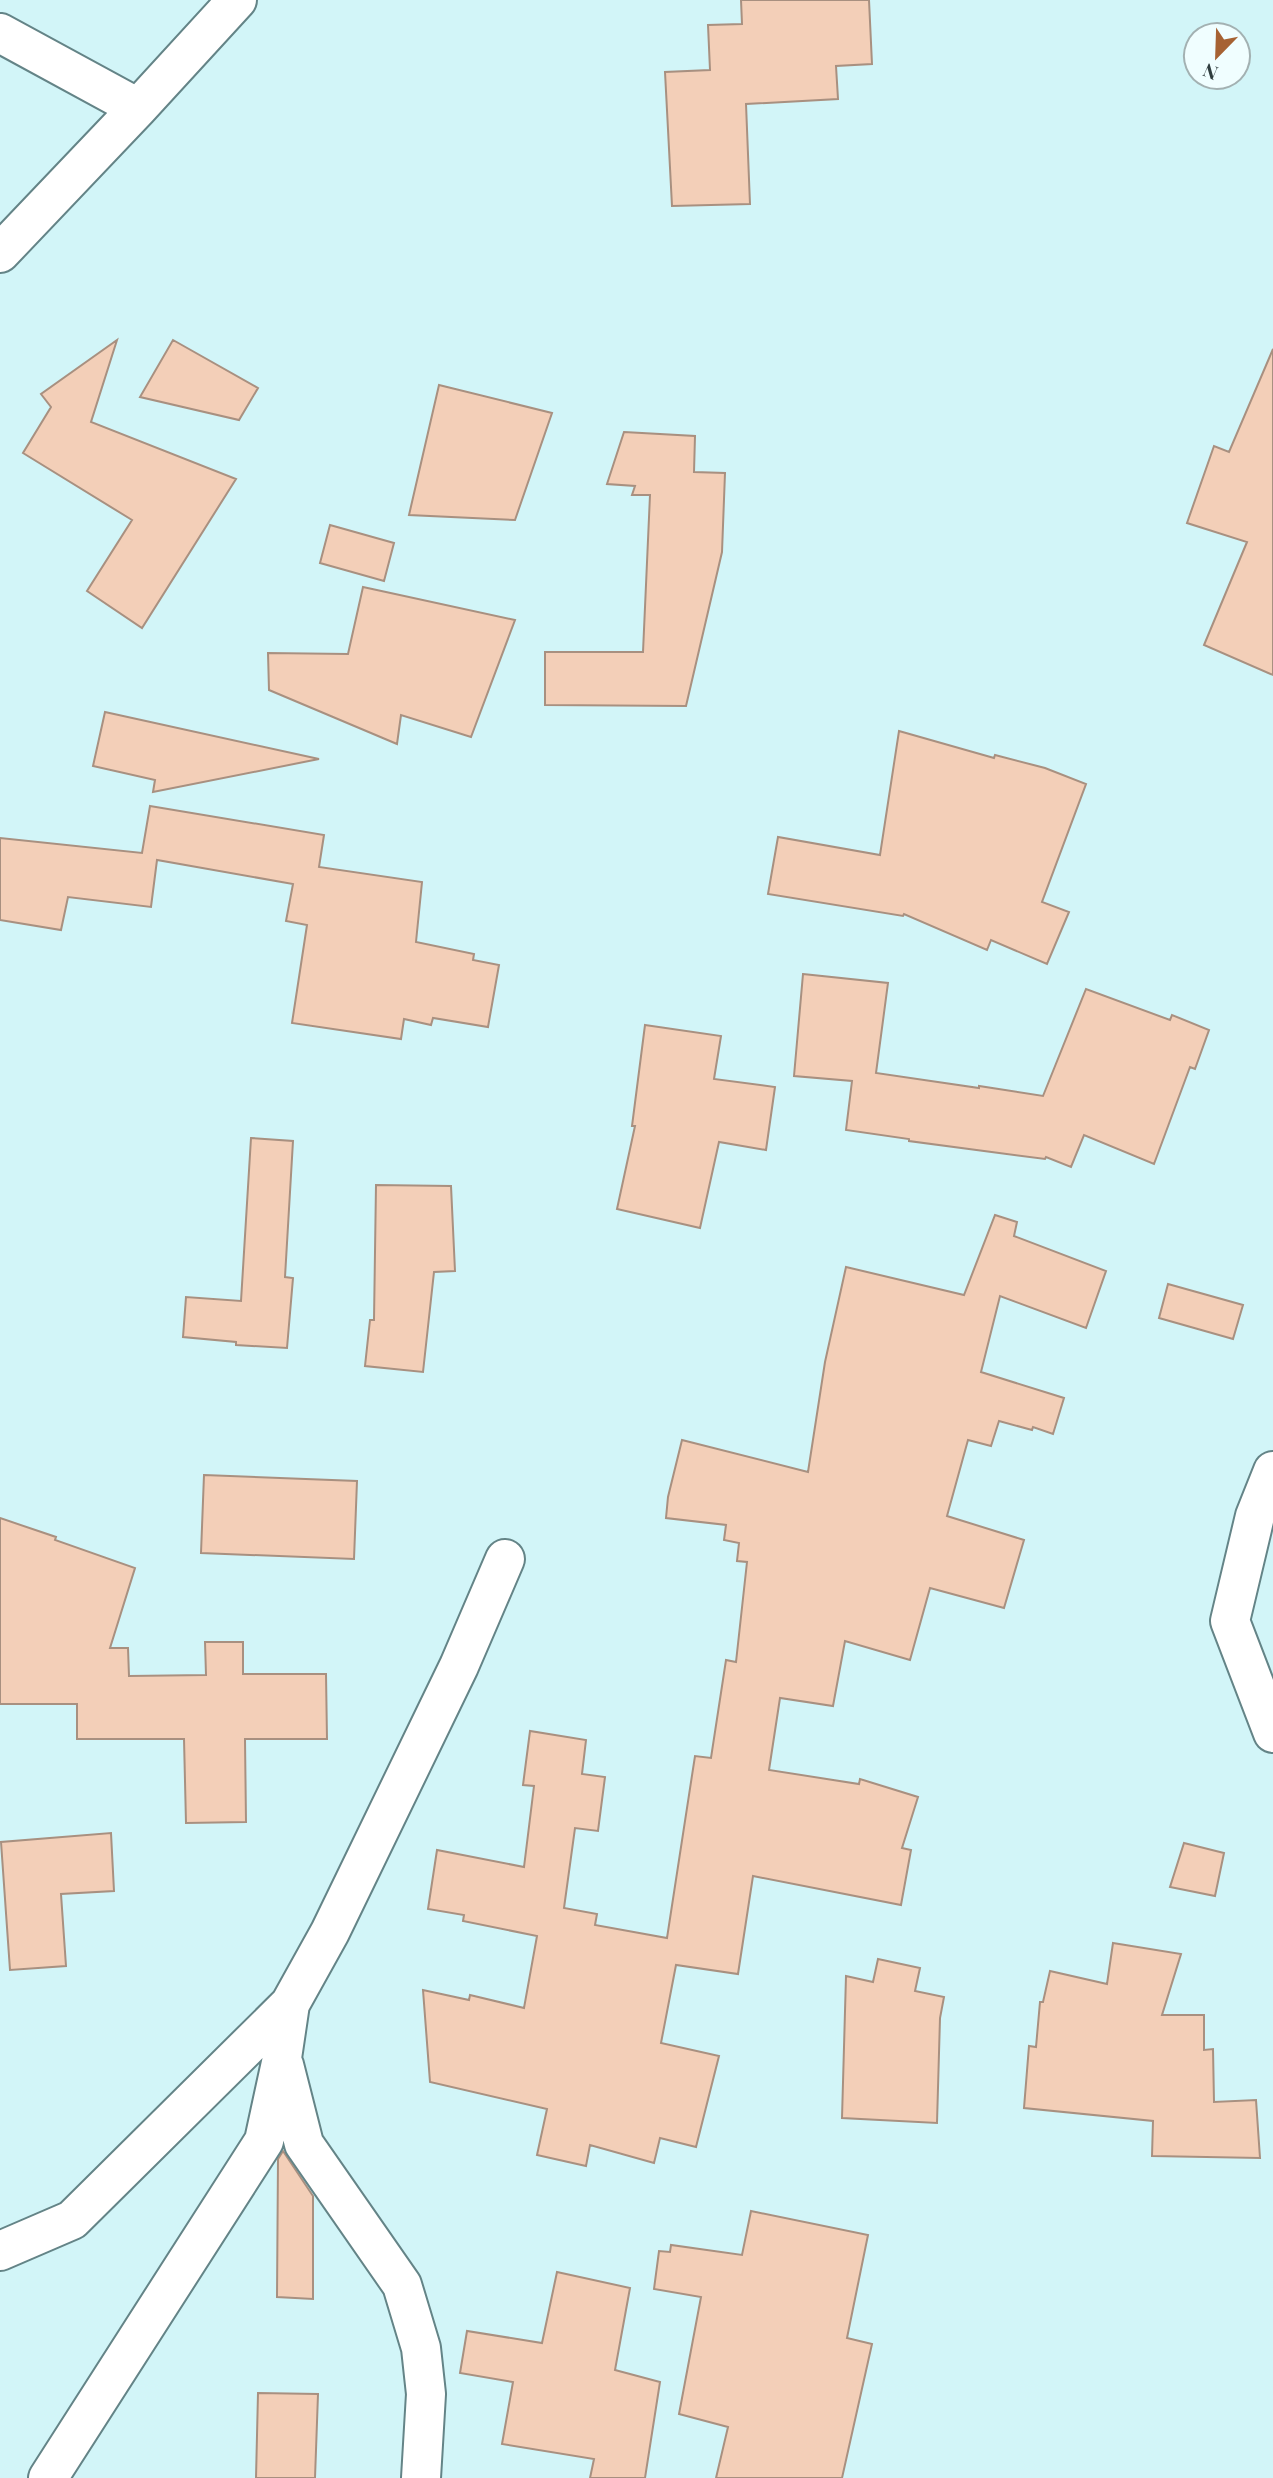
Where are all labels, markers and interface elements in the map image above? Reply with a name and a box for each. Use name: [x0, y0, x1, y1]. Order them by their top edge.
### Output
north arrow: [1182, 21, 1252, 91]
text: N: [1198, 58, 1221, 87]

